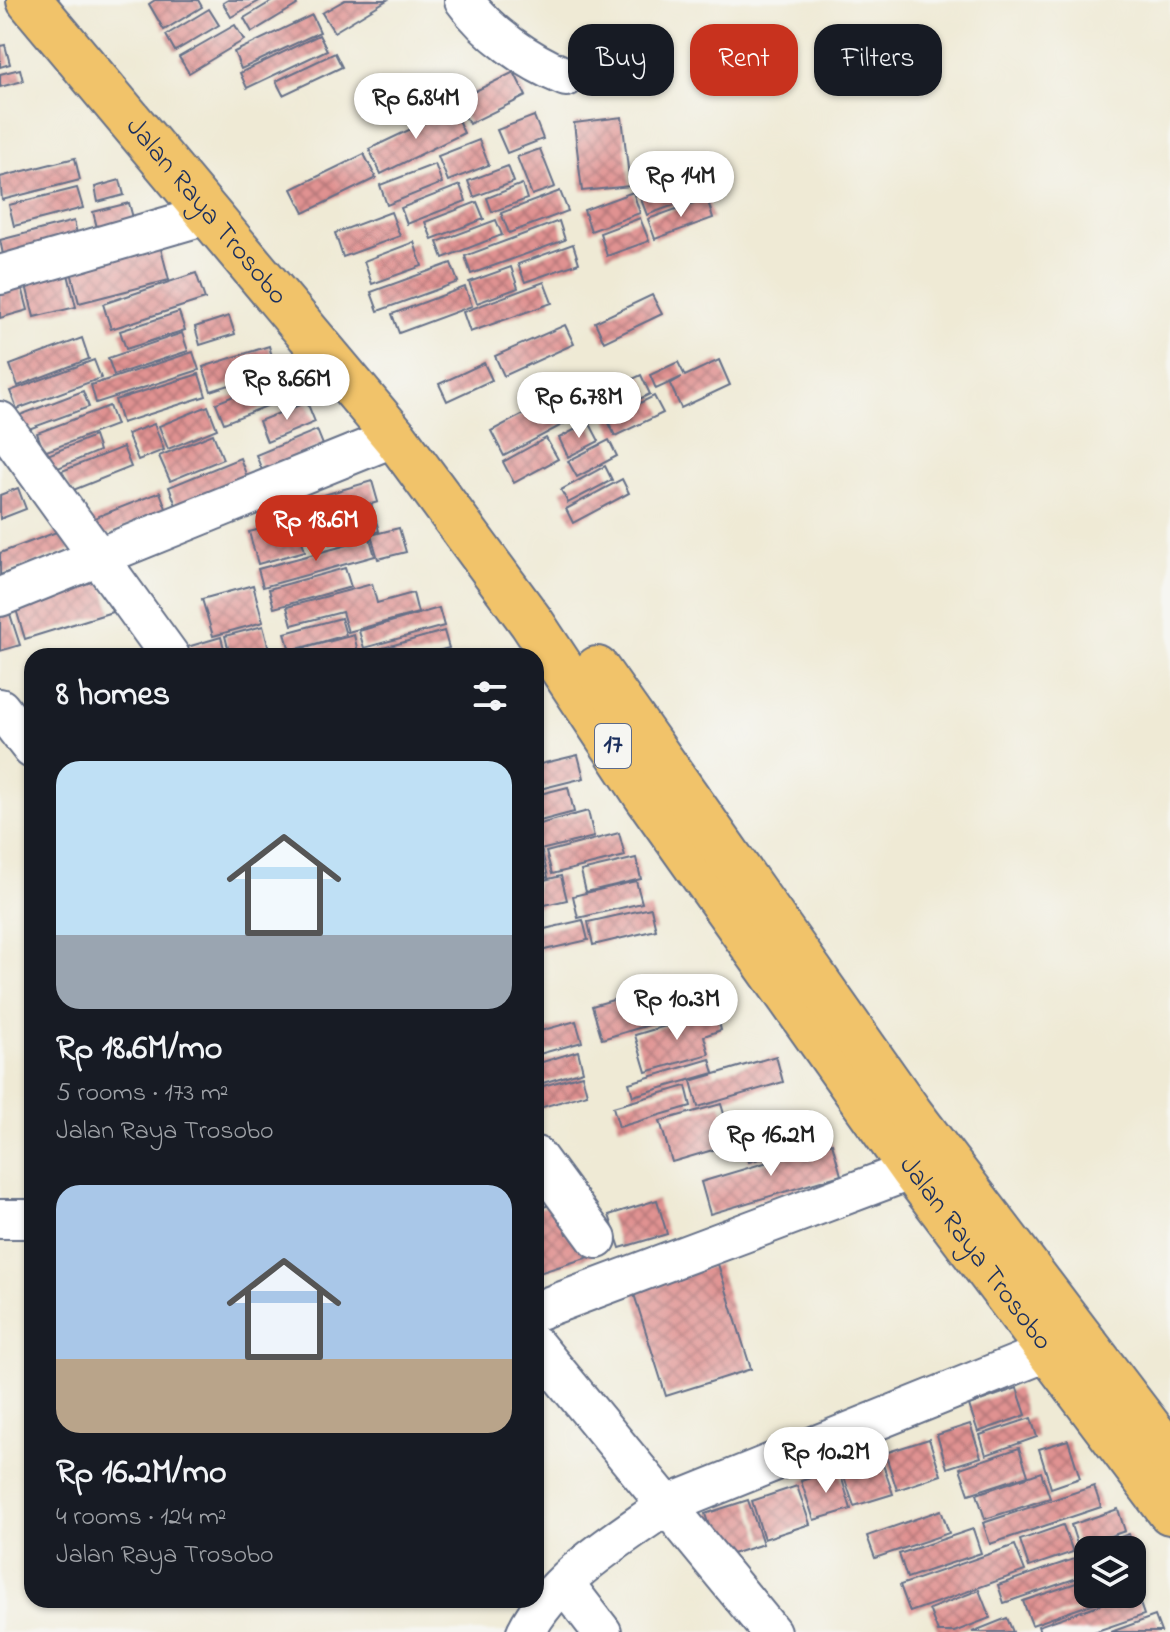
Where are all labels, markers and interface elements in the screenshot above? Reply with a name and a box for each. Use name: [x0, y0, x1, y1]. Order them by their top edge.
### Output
chip: Buy: [568, 24, 674, 96]
chip: Rent: [690, 24, 798, 96]
chip: Filters: [814, 24, 942, 96]
pin: Rp 6.84M: [333, 73, 499, 141]
text: Rp 6.84M: [372, 80, 460, 118]
street label: Jalan Raya Trosobo: [115, 109, 297, 315]
pin: Rp 14M: [616, 151, 746, 219]
text: Rp 14M: [646, 158, 716, 196]
pin: Rp 8.66M: [204, 354, 370, 422]
text: Rp 8.66M: [243, 361, 331, 399]
pin: Rp 6.78M: [496, 372, 662, 440]
text: Rp 6.78M: [535, 379, 623, 417]
pin: Rp 18.6M: [233, 495, 399, 563]
text: Rp 18.6M: [273, 502, 359, 540]
text: 8 homes: [56, 671, 170, 721]
icon: filters: [468, 674, 512, 718]
road number: 17: [595, 724, 631, 768]
icon: home: [212, 813, 356, 957]
pin: Rp 10.3M: [594, 974, 760, 1042]
text: Rp 10.3M: [634, 981, 720, 1019]
text: Rp 18.6M/mo: [56, 1025, 223, 1075]
text: 5 rooms · 173 m²: [56, 1075, 229, 1113]
pin: Rp 16.2M: [688, 1110, 854, 1178]
text: Jalan Raya Trosobo: [56, 1113, 274, 1151]
text: Rp 16.2M: [727, 1117, 815, 1155]
street label: Jalan Raya Trosobo: [888, 1148, 1062, 1360]
icon: home: [212, 1237, 356, 1381]
pin: Rp 10.2M: [743, 1427, 909, 1495]
text: Rp 10.2M: [782, 1434, 870, 1472]
text: Rp 16.2M/mo: [56, 1449, 227, 1499]
text: 4 rooms · 124 m²: [56, 1499, 227, 1537]
map controls: [1074, 1536, 1146, 1608]
button: layers: [1074, 1536, 1146, 1608]
text: Jalan Raya Trosobo: [56, 1537, 274, 1575]

